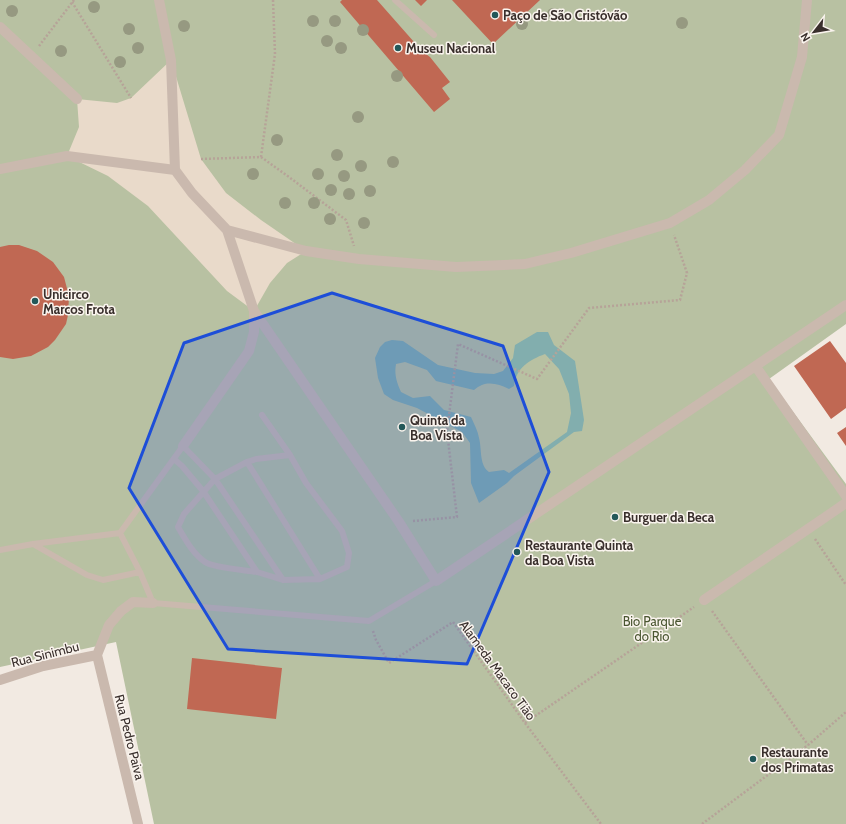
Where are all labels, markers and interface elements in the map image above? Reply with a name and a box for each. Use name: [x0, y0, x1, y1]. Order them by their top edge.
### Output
place label: Paço de São Cristóvão: [503, 7, 628, 23]
marker: Paço de São Cristóvão: [490, 10, 500, 20]
north arrow: [794, 12, 834, 52]
text: N: [797, 30, 813, 44]
place label: Museu Nacional: [406, 40, 496, 56]
marker: Museu Nacional: [393, 43, 403, 53]
place label: Unicirco Marcos Frota: [43, 286, 115, 317]
marker: Unicirco Marcos Frota: [30, 296, 40, 306]
place label: Quinta da Boa Vista: [410, 412, 466, 443]
marker: Quinta da Boa Vista: [397, 422, 407, 432]
place label: Burguer da Beca: [623, 509, 715, 525]
marker: Burguer da Beca: [610, 512, 620, 522]
place label: Restaurante Quinta da Boa Vista: [525, 537, 634, 568]
marker: Restaurante Quinta da Boa Vista: [512, 547, 522, 557]
park label: Bio Parque do Rio: [623, 613, 682, 644]
street label: Alameda Macaco Tião: [456, 617, 540, 723]
street label: Rua Sinimbu: [9, 638, 81, 670]
street label: Rua Pedro Paiva: [112, 693, 149, 782]
place label: Restaurante dos Primatas: [761, 744, 834, 775]
marker: Restaurante dos Primatas: [748, 754, 758, 764]

